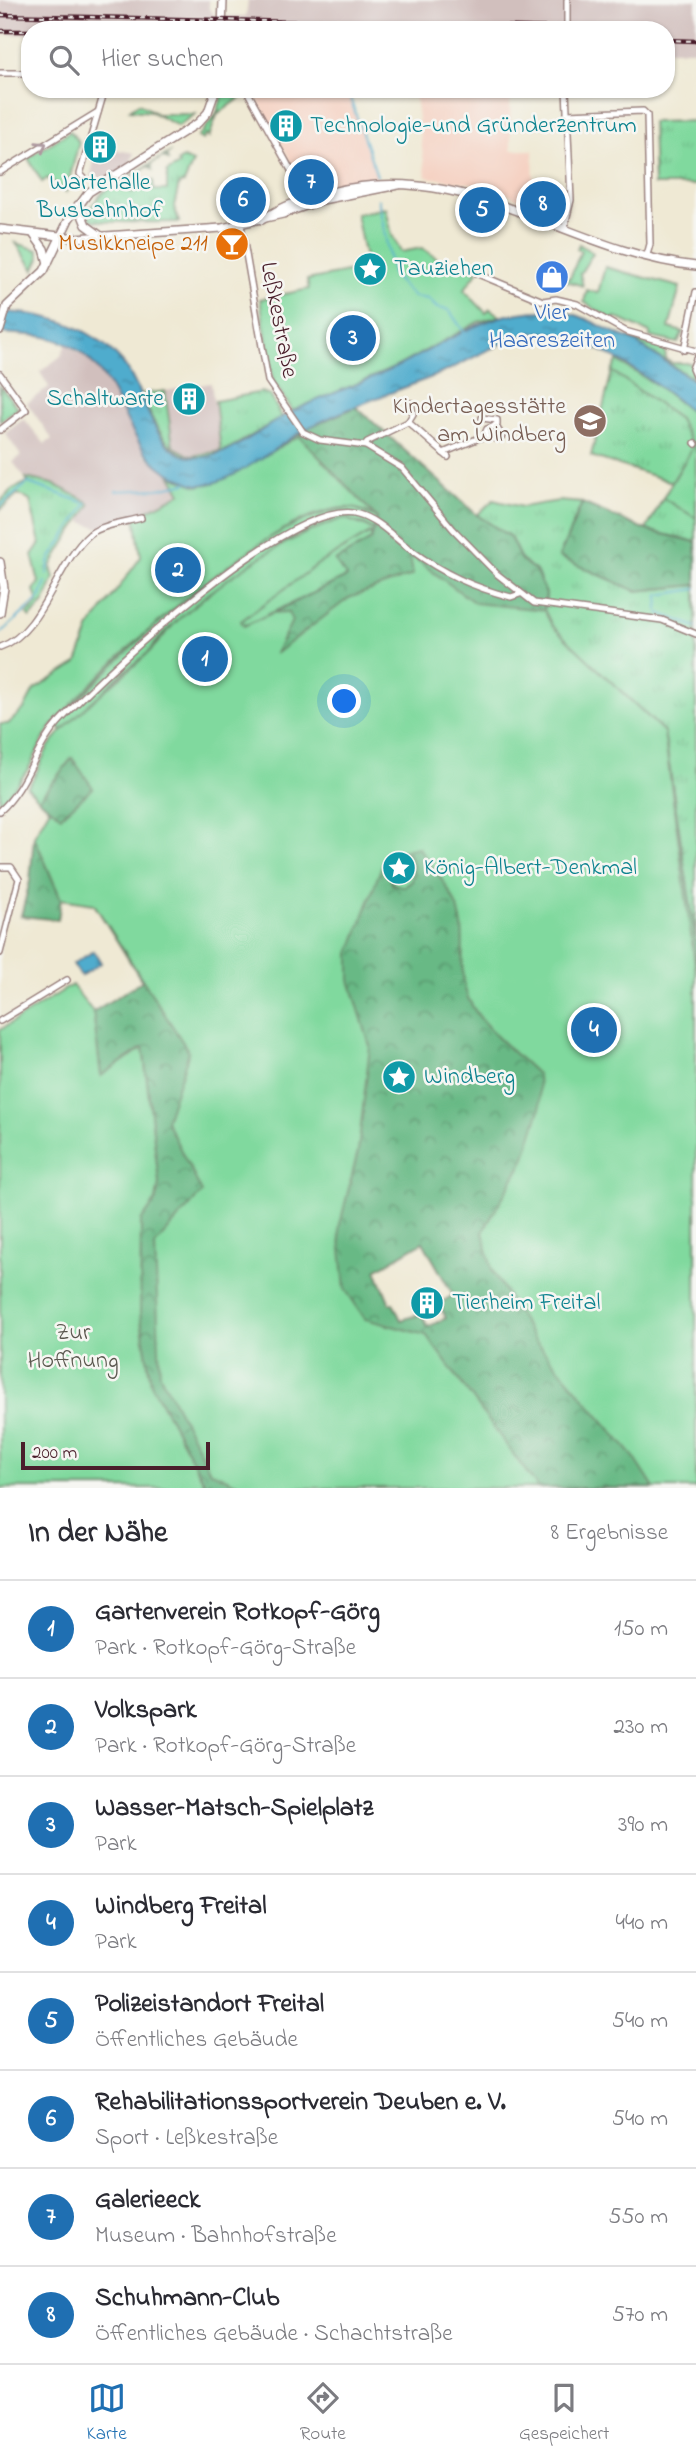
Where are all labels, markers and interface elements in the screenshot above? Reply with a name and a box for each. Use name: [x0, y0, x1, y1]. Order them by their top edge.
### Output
search box: [21, 21, 675, 98]
icon: search: [45, 41, 83, 79]
text: Hier suchen: [101, 41, 223, 79]
building icon: Technologie-und Gründerzentrum: [267, 107, 305, 145]
place label: Technologie-und Gründerzentrum: [310, 109, 637, 144]
building icon: Wartehalle Busbahnhof: [81, 128, 119, 166]
one-way arrow: [34, 141, 47, 154]
pin: 7: [288, 156, 334, 208]
place label: Wartehalle Busbahnhof: [36, 166, 164, 229]
pin: 6: [220, 174, 266, 226]
pin: 8: [520, 178, 566, 230]
pin: 5: [459, 184, 505, 236]
bar icon: Musikkneipe 211: [213, 225, 251, 263]
place label: Musikkneipe 211: [58, 227, 208, 262]
place icon: Tauziehen: [351, 250, 389, 288]
place label: Tauziehen: [394, 252, 493, 287]
shop icon: Vier Haareszeiten: [533, 258, 571, 296]
street label: Leßkestraße: [250, 259, 306, 381]
place label: Vier Haareszeiten: [489, 296, 615, 359]
pin: 3: [330, 312, 376, 364]
building icon: Schaltwarte: [170, 380, 208, 418]
place label: Schaltwarte: [47, 382, 164, 417]
place label: Kindertagesstätte am Windberg: [392, 390, 566, 453]
school or university icon: Kindertagesstätte am Windberg: [571, 402, 609, 440]
pin: 2: [155, 544, 201, 596]
pin: 1: [182, 633, 228, 685]
your location: [327, 684, 361, 718]
place icon: König-Albert-Denkmal: [380, 849, 418, 887]
place label: König-Albert-Denkmal: [424, 851, 637, 886]
pin: 4: [571, 1004, 617, 1056]
place icon: Windberg: [380, 1058, 418, 1096]
place label: Windberg: [424, 1060, 515, 1095]
building icon: Tierheim Freital: [408, 1284, 446, 1322]
place label: Tierheim Freital: [452, 1286, 601, 1321]
park label: Zur Hoffnung: [27, 1316, 119, 1379]
scale bar: [21, 1439, 210, 1471]
text: 200 m: [32, 1440, 77, 1467]
text: In der Nähe: [28, 1512, 168, 1556]
text: 8 Ergebnisse: [551, 1517, 668, 1550]
text: Gartenverein Rotkopf-Görg: [95, 1594, 380, 1632]
text: 1: [47, 1613, 55, 1646]
text: 150 m: [614, 1613, 668, 1646]
text: Park · Rotkopf-Görg-Straße: [95, 1632, 356, 1665]
text: Volkspark: [95, 1692, 197, 1730]
text: 2: [45, 1711, 57, 1744]
text: 230 m: [614, 1711, 668, 1744]
text: Park · Rotkopf-Görg-Straße: [95, 1730, 356, 1763]
text: Wasser-Matsch-Spielplatz: [95, 1790, 374, 1828]
text: 3: [46, 1809, 56, 1842]
text: 390 m: [618, 1809, 668, 1842]
text: Park: [95, 1828, 137, 1861]
text: Windberg Freital: [95, 1888, 267, 1926]
text: 4: [46, 1907, 56, 1940]
text: 440 m: [616, 1907, 668, 1940]
text: Park: [95, 1926, 137, 1959]
text: Polizeistandort Freital: [95, 1986, 324, 2024]
text: 5: [44, 2005, 58, 2038]
text: 540 m: [612, 2005, 668, 2038]
text: Öffentliches Gebäude: [95, 2024, 298, 2057]
text: Rehabilitationssportverein Deuben e. V.: [95, 2084, 506, 2122]
text: 6: [46, 2103, 56, 2136]
text: 540 m: [612, 2103, 668, 2136]
text: Sport · Leßkestraße: [95, 2122, 278, 2155]
text: Galerieeck: [95, 2182, 200, 2220]
text: 7: [46, 2201, 56, 2234]
text: 550 m: [608, 2201, 668, 2234]
text: Museum · Bahnhofstraße: [95, 2220, 336, 2253]
text: Schuhmann-Club: [95, 2280, 280, 2318]
text: 8: [47, 2299, 55, 2332]
text: 570 m: [612, 2299, 668, 2332]
text: Öffentliches Gebäude · Schachtstraße: [95, 2318, 453, 2351]
tab: Karte: [87, 2379, 127, 2448]
tab: Route: [300, 2379, 346, 2448]
tab: Gespeichert: [519, 2379, 610, 2448]

